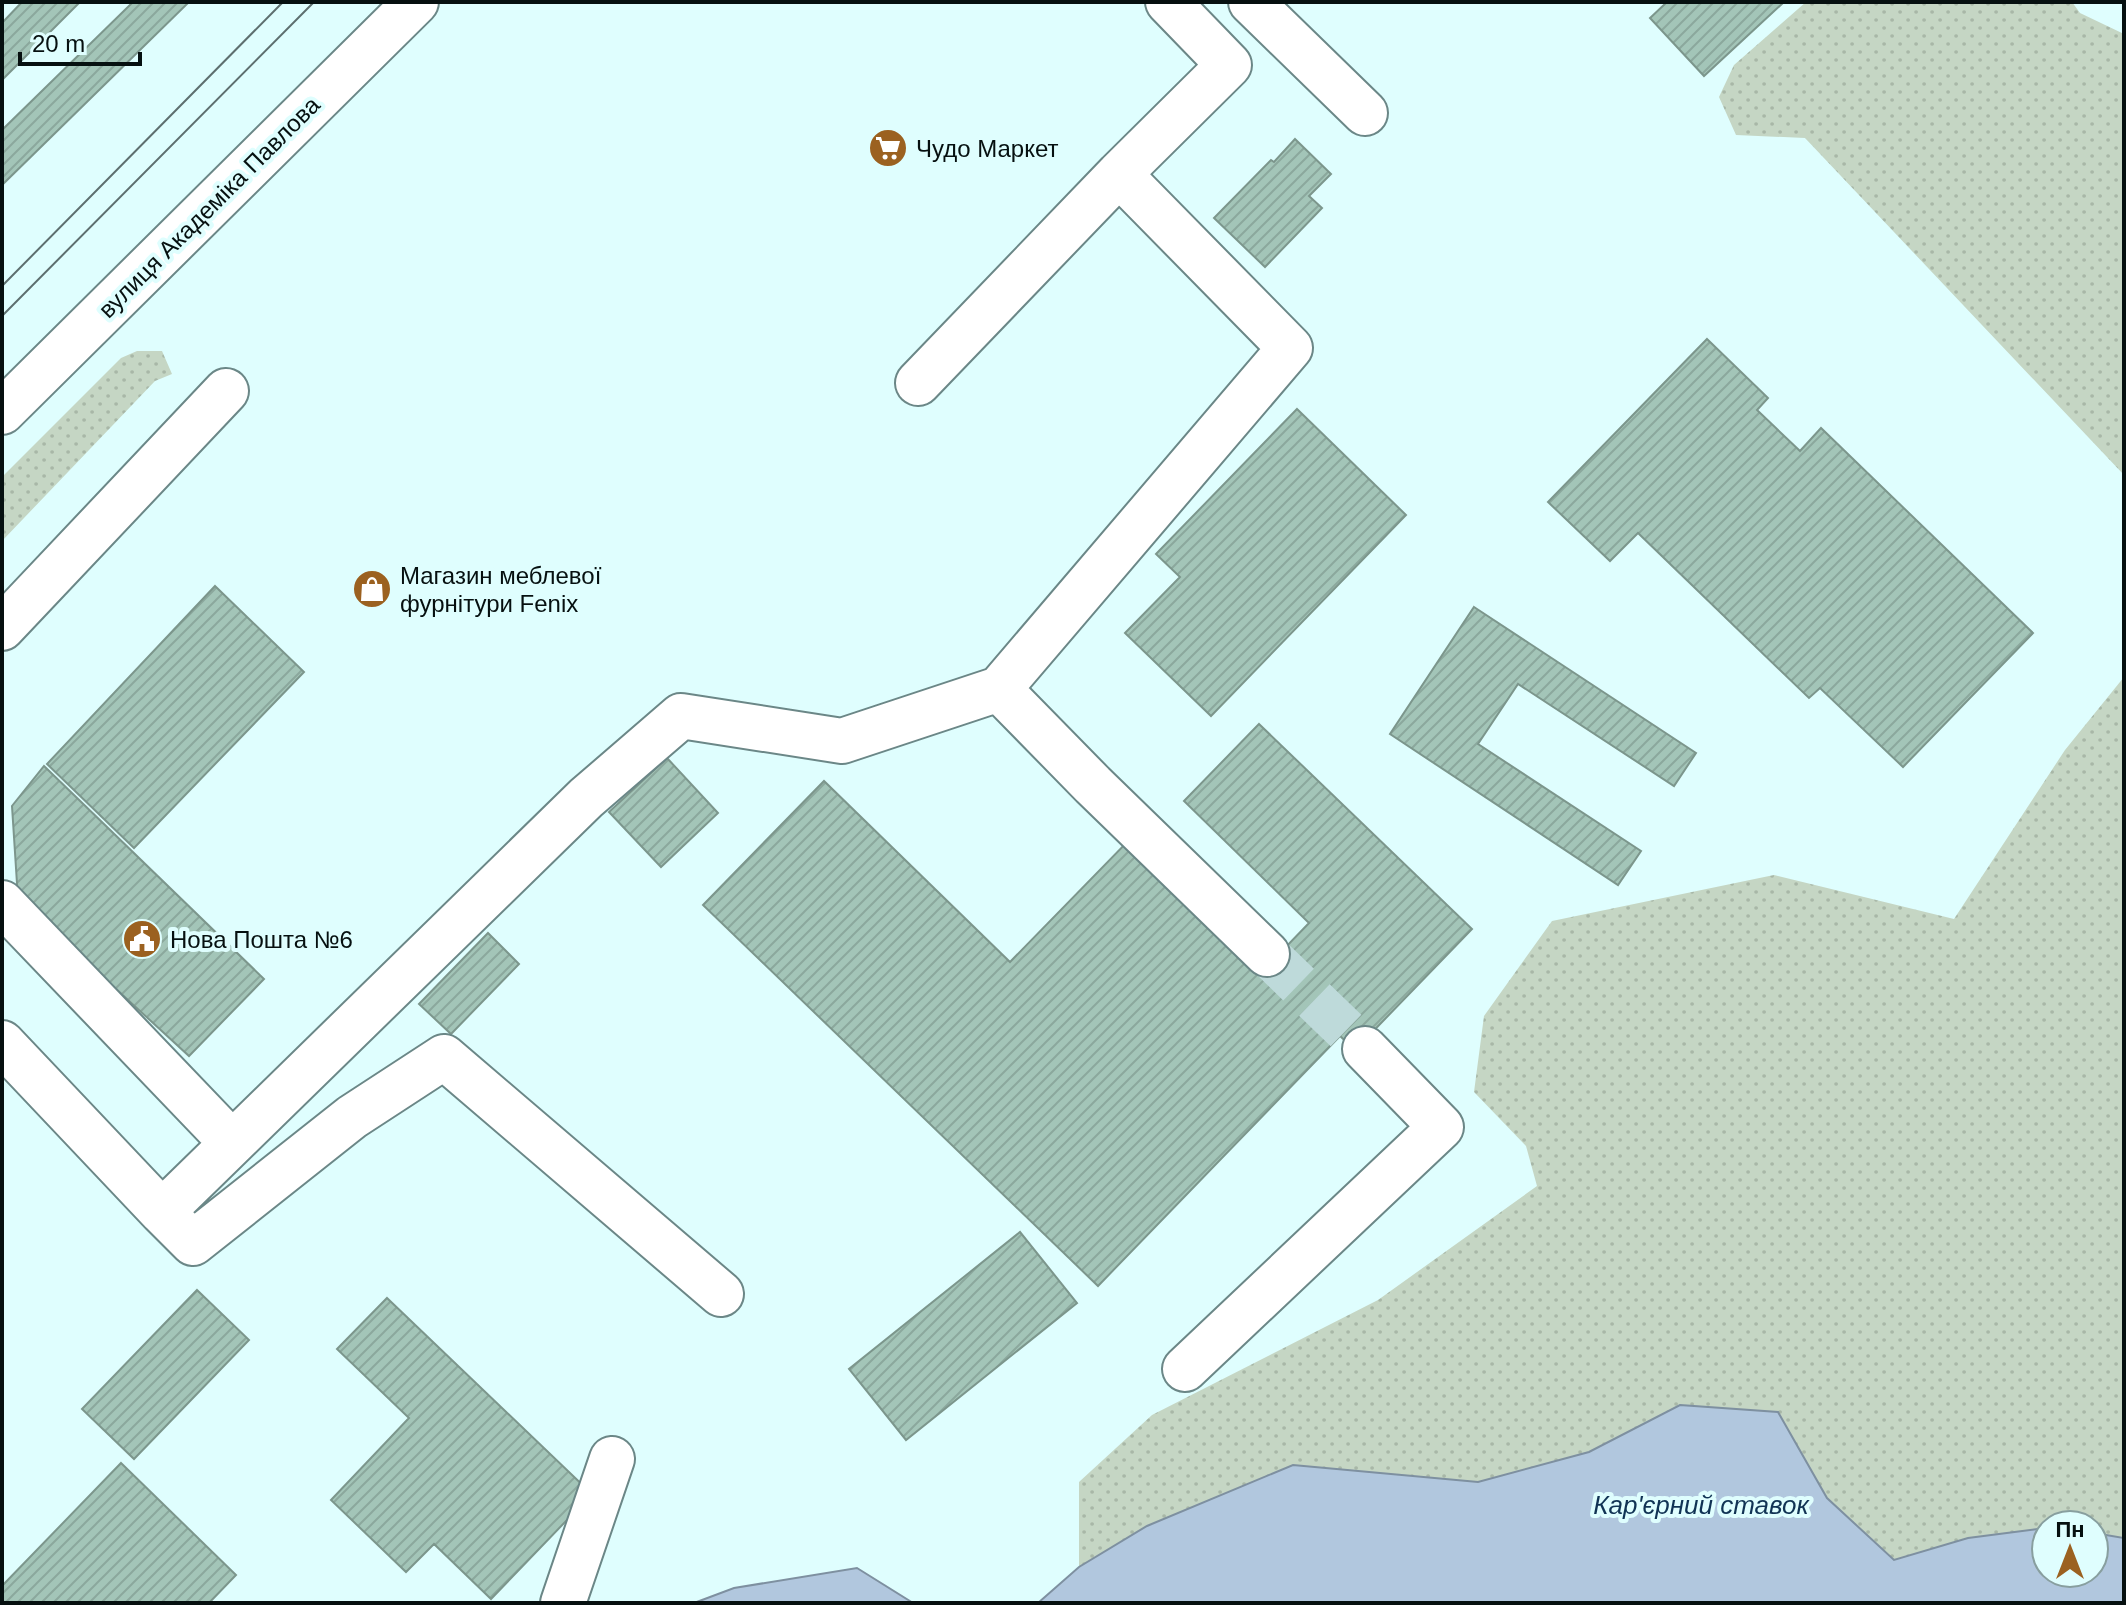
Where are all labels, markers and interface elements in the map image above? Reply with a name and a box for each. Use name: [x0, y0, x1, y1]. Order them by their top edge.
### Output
scale bar: [20, 16, 140, 66]
text: 20 m: [32, 30, 85, 57]
street label: вулиця Академіка Павлова: [93, 90, 326, 323]
supermarket icon: Чудо Маркет: [867, 127, 909, 169]
place label: Чудо Маркет: [916, 135, 1059, 162]
place label: Магазин меблевої фурнітури Fenix: [400, 562, 602, 617]
shop icon: Магазин меблевої фурнітури Fenix: [351, 568, 393, 610]
public building icon: Нова Пошта №6: [121, 918, 163, 960]
place label: Нова Пошта №6: [170, 926, 353, 953]
water label: Кар'єрний ставок: [1593, 1490, 1811, 1520]
north arrow: [2030, 1509, 2110, 1589]
text: Пн: [2055, 1517, 2085, 1542]

